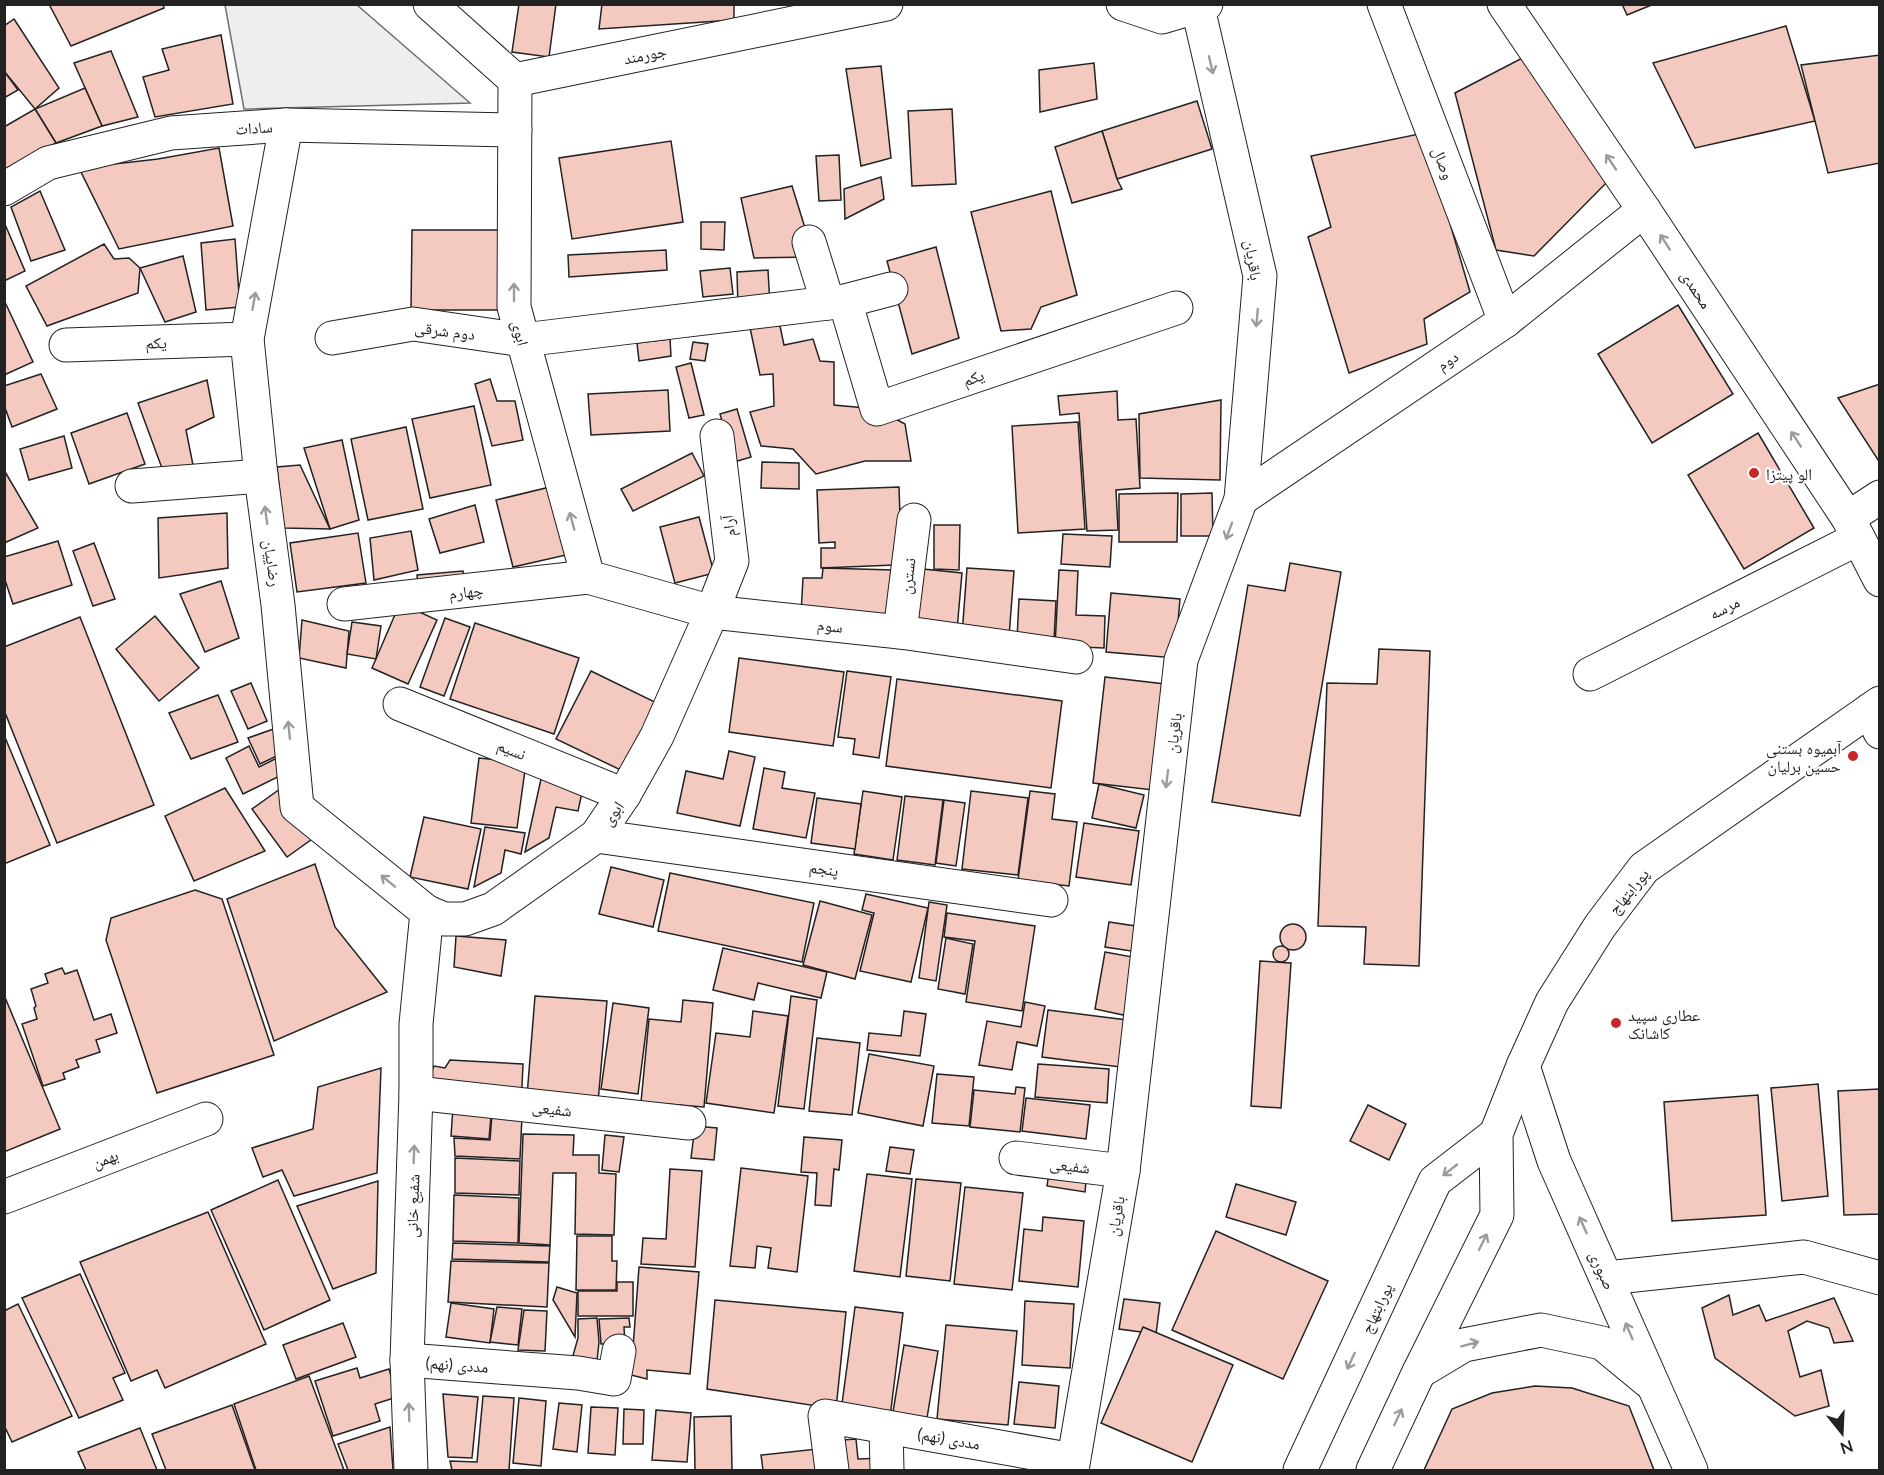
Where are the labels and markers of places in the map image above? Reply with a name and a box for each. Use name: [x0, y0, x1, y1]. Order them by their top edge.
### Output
place label: الو پیتزا: [1766, 464, 1812, 484]
marker: الو پیتزا: [1747, 466, 1761, 480]
place label: آبمیوه بستنی حسین برلیان: [1766, 738, 1842, 777]
marker: آبمیوه بستنی حسین برلیان: [1846, 749, 1860, 763]
place label: عطاری سپید کاشانک: [1628, 1005, 1700, 1042]
marker: عطاری سپید کاشانک: [1609, 1016, 1623, 1030]

